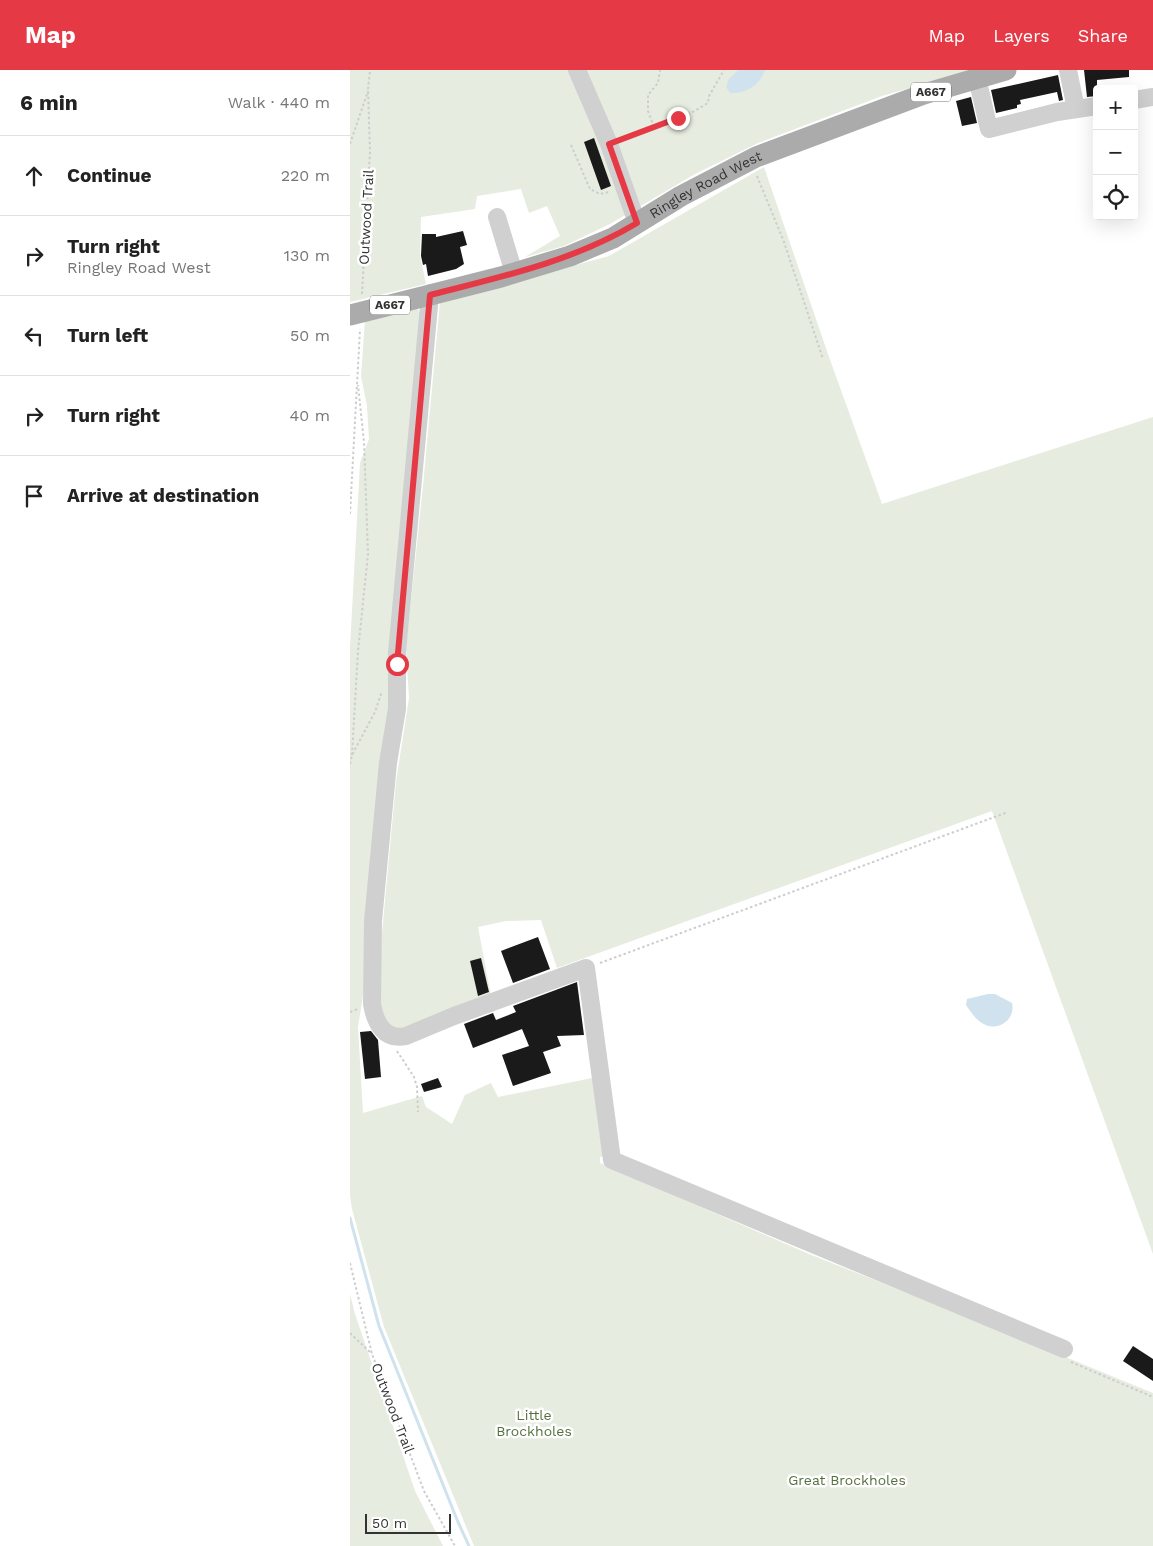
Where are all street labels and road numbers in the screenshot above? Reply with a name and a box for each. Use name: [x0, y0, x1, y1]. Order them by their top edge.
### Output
road number: A667: [911, 83, 951, 102]
street label: Ringley Road West: [646, 148, 764, 222]
street label: Outwood Trail: [356, 168, 377, 265]
road number: A667: [370, 296, 410, 314]
street label: Outwood Trail: [368, 1361, 418, 1456]

